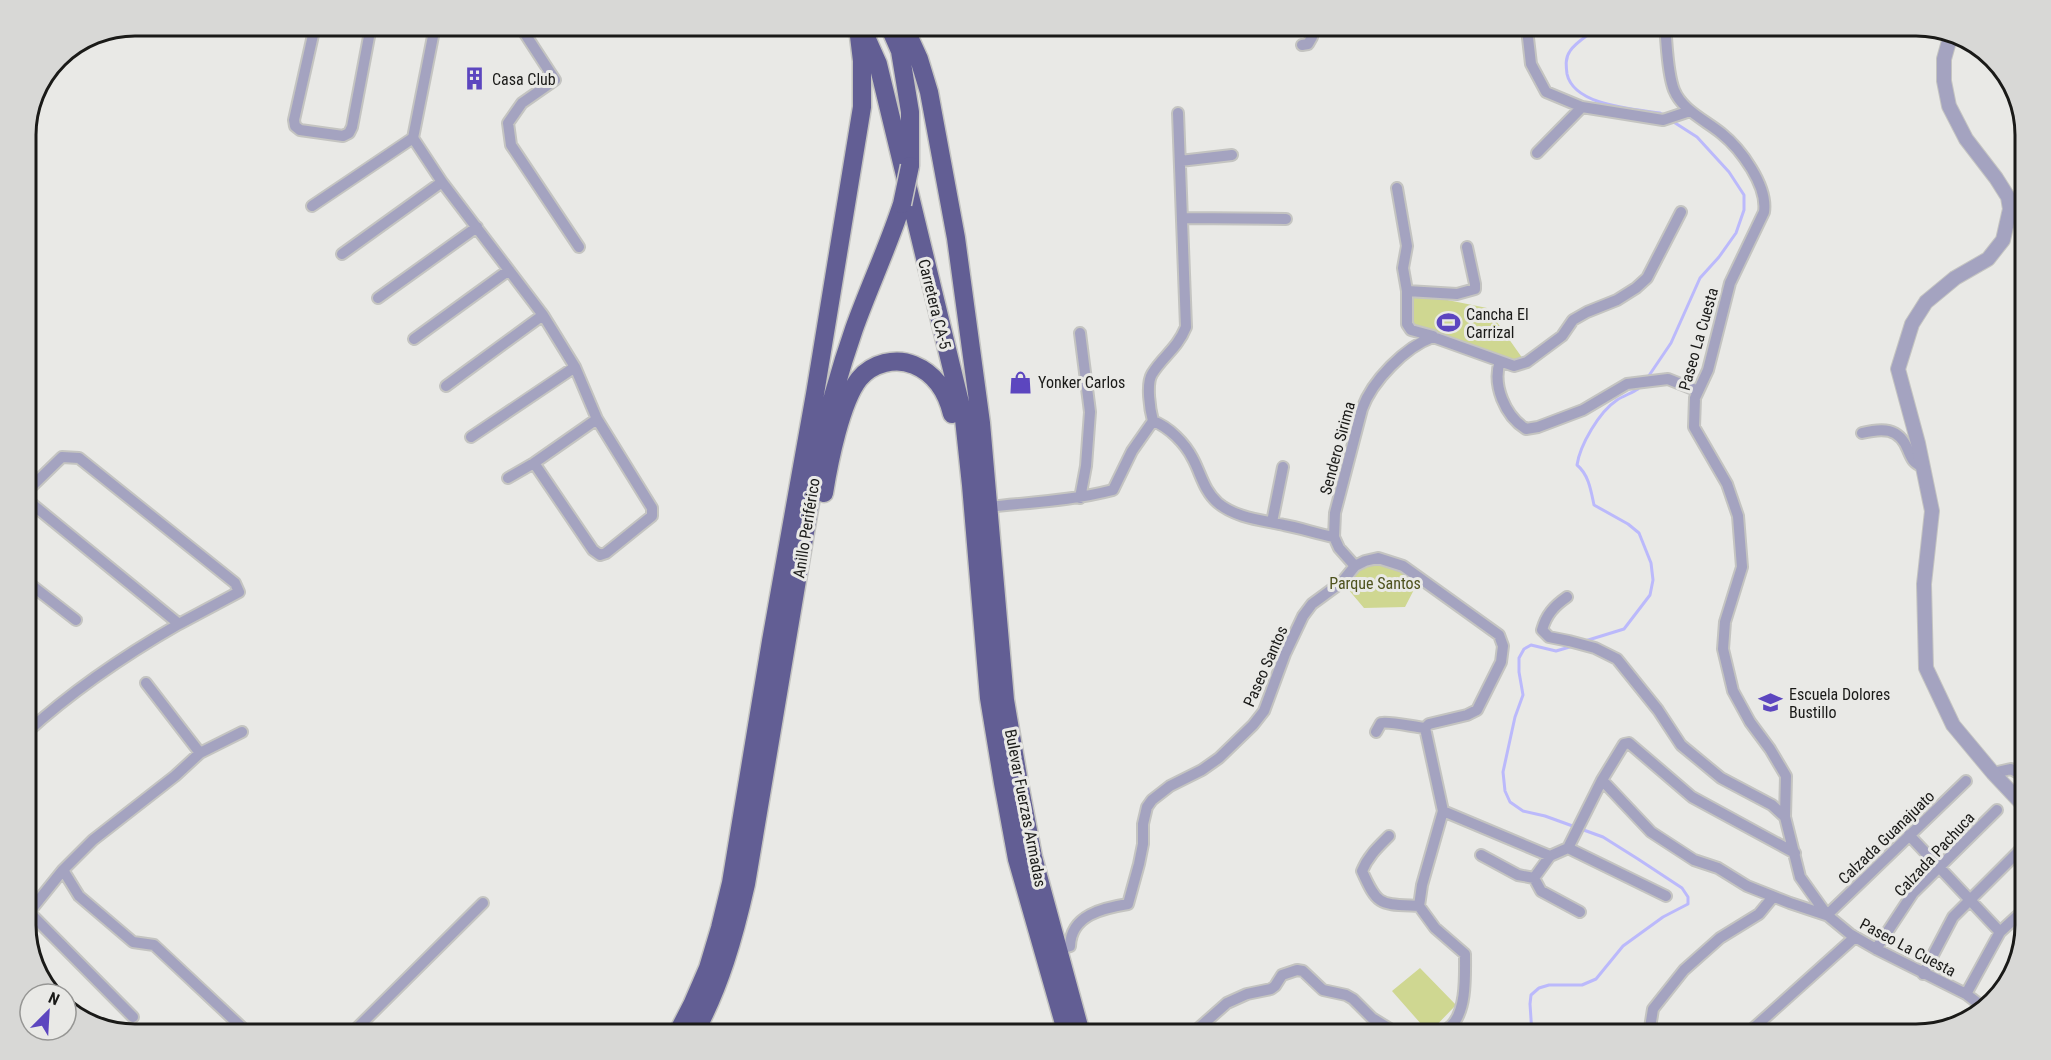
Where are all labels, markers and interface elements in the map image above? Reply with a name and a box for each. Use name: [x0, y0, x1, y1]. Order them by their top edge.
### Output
building icon: Casa Club: [461, 66, 487, 92]
place label: Casa Club: [492, 70, 556, 89]
street label: Carretera CA-5: [914, 257, 955, 351]
street label: Paseo La Cuesta: [1675, 286, 1722, 393]
place label: Cancha El Carrizal: [1466, 305, 1529, 342]
sports icon: Cancha El Carrizal: [1435, 310, 1461, 336]
shop icon: Yonker Carlos: [1007, 369, 1033, 395]
place label: Yonker Carlos: [1038, 373, 1125, 392]
street label: Sendero Sirima: [1316, 399, 1359, 497]
street label: Anillo Periférico: [789, 477, 824, 579]
park label: Parque Santos: [1329, 574, 1421, 593]
street label: Paseo Santos: [1239, 623, 1292, 710]
place label: Escuela Dolores Bustillo: [1789, 685, 1890, 722]
school or university icon: Escuela Dolores Bustillo: [1758, 690, 1784, 716]
street label: Bulevar Fuerzas Armadas: [1001, 728, 1050, 889]
street label: Calzada Guanajuato: [1834, 787, 1938, 888]
street label: Calzada Pachuca: [1890, 808, 1978, 901]
street label: Paseo La Cuesta: [1857, 914, 1959, 981]
north arrow: [18, 982, 78, 1042]
text: N: [46, 988, 62, 1009]

